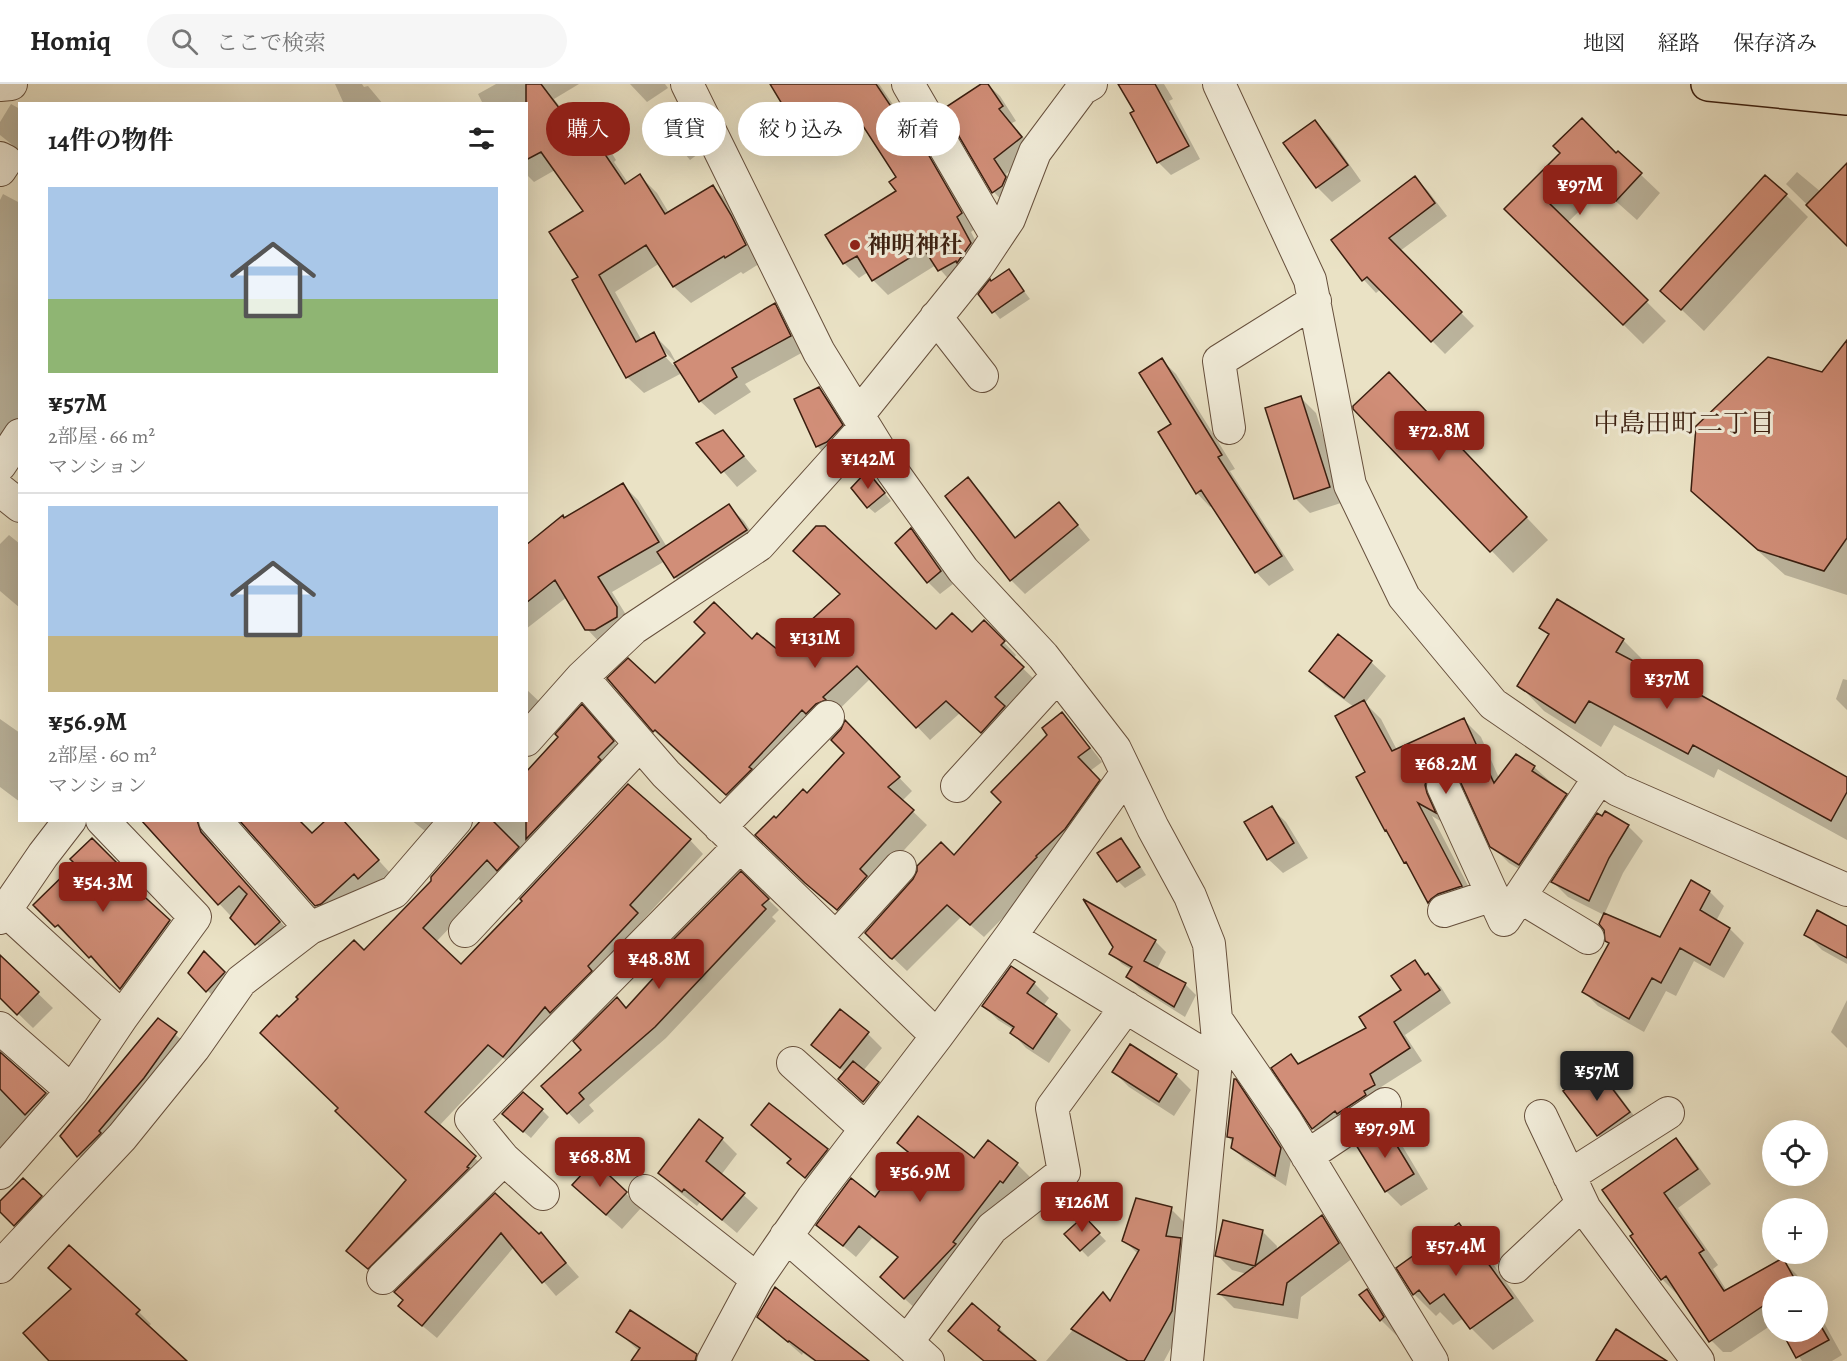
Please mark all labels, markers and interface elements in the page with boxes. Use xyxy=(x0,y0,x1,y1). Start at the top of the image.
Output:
search box xyxy=(147,14,567,68)
text: Homiq xyxy=(30,22,111,60)
icon: search xyxy=(168,25,201,58)
text: ここで検索 xyxy=(216,28,326,58)
text: 地図 xyxy=(1583,29,1625,57)
text: 経路 xyxy=(1658,29,1700,57)
text: 保存済み xyxy=(1733,29,1817,57)
chip: 購入 xyxy=(546,102,630,156)
chip: 賃貸 xyxy=(642,102,726,156)
chip: 絞り込み xyxy=(738,102,864,156)
chip: 新着 xyxy=(876,102,960,156)
icon: filters xyxy=(465,122,498,155)
text: 14件の物件 xyxy=(48,123,174,158)
pin: ¥97M xyxy=(1544,165,1616,216)
text: ¥97M xyxy=(1557,171,1603,198)
icon: home xyxy=(219,226,327,334)
place label: 神明神社 xyxy=(867,229,963,261)
marker: 神明神社 xyxy=(848,238,862,252)
text: ¥57M xyxy=(48,385,107,420)
district label: 中島田町二丁目 xyxy=(1593,406,1775,441)
pin: ¥72.8M xyxy=(1390,411,1488,462)
text: ¥72.8M xyxy=(1408,417,1470,444)
text: 2部屋 · 66 m² xyxy=(48,423,155,450)
pin: ¥142M xyxy=(826,439,910,490)
text: ¥142M xyxy=(841,445,895,472)
text: マンション xyxy=(48,453,147,480)
icon: home xyxy=(219,545,327,653)
pin: ¥131M xyxy=(773,618,857,669)
text: ¥131M xyxy=(789,624,841,651)
pin: ¥37M xyxy=(1631,659,1703,710)
text: ¥37M xyxy=(1644,665,1690,692)
text: ¥56.9M xyxy=(48,704,127,739)
text: 2部屋 · 60 m² xyxy=(48,742,156,769)
pin: ¥68.2M xyxy=(1397,744,1495,795)
text: ¥68.2M xyxy=(1415,750,1477,777)
text: マンション xyxy=(48,772,147,799)
pin: ¥54.3M xyxy=(54,862,152,913)
text: ¥54.3M xyxy=(73,868,133,895)
pin: ¥48.8M xyxy=(610,939,708,990)
text: ¥48.8M xyxy=(628,945,690,972)
pin: ¥57M xyxy=(1561,1051,1633,1102)
text: ¥57M xyxy=(1574,1057,1620,1084)
pin: ¥97.9M xyxy=(1336,1108,1434,1159)
text: ¥97.9M xyxy=(1355,1114,1415,1141)
map controls xyxy=(1762,1120,1828,1342)
button: locate xyxy=(1762,1120,1828,1186)
pin: ¥68.8M xyxy=(551,1137,649,1188)
text: ¥68.8M xyxy=(569,1143,631,1170)
pin: ¥56.9M xyxy=(871,1152,969,1203)
text: ¥56.9M xyxy=(890,1158,950,1185)
pin: ¥126M xyxy=(1040,1182,1124,1233)
text: ¥126M xyxy=(1055,1188,1109,1215)
button: + xyxy=(1762,1198,1828,1264)
pin: ¥57.4M xyxy=(1407,1226,1505,1277)
text: ¥57.4M xyxy=(1426,1232,1486,1259)
button: − xyxy=(1762,1276,1828,1342)

